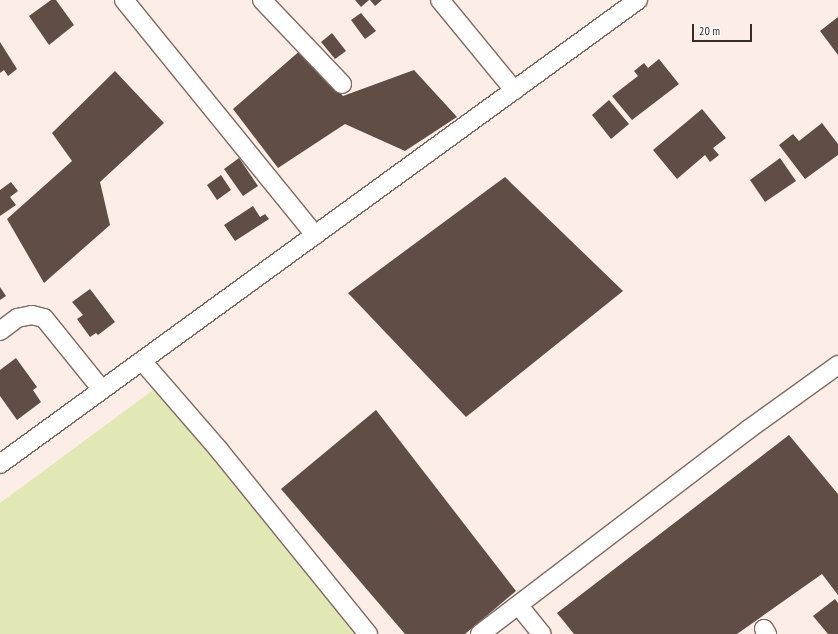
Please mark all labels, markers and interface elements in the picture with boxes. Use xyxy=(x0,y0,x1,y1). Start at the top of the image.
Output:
scale bar xyxy=(694,16,754,42)
text: 20 m xyxy=(699,23,720,38)

